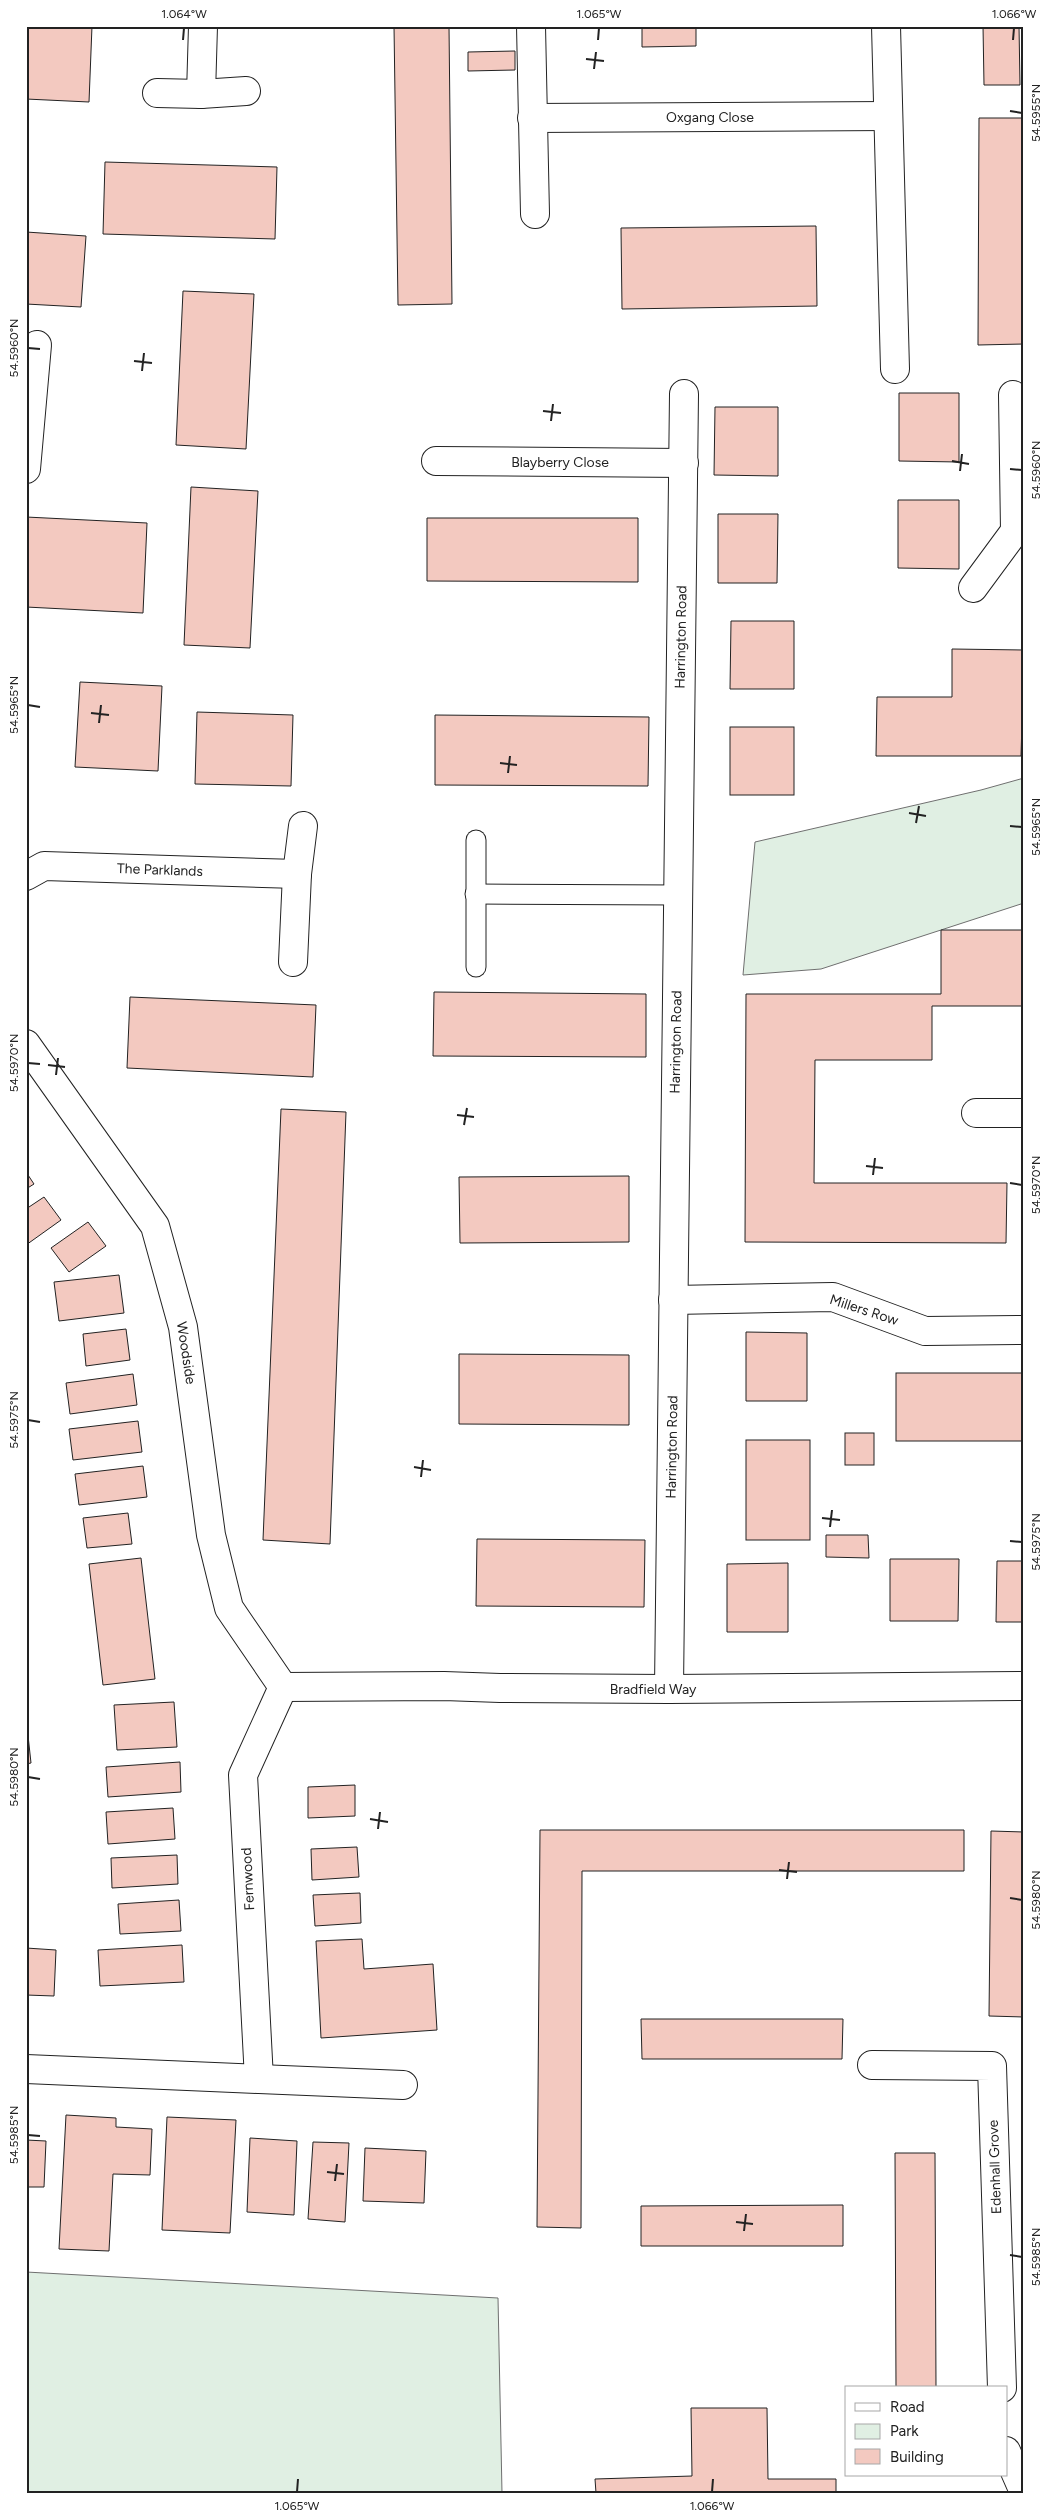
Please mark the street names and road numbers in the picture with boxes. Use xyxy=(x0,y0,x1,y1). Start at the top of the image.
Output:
street label: Oxgang Close xyxy=(666,109,754,126)
street label: Blayberry Close xyxy=(511,454,609,471)
street label: Harrington Road xyxy=(672,585,690,689)
street label: The Parklands xyxy=(117,860,203,880)
street label: Harrington Road xyxy=(667,990,685,1094)
street label: Millers Row xyxy=(827,1291,901,1329)
street label: Woodside xyxy=(173,1321,199,1386)
street label: Harrington Road xyxy=(663,1395,681,1499)
street label: Bradfield Way xyxy=(610,1681,697,1698)
street label: Fernwood xyxy=(238,1847,258,1911)
street label: Edenhall Grove xyxy=(985,2119,1005,2215)

